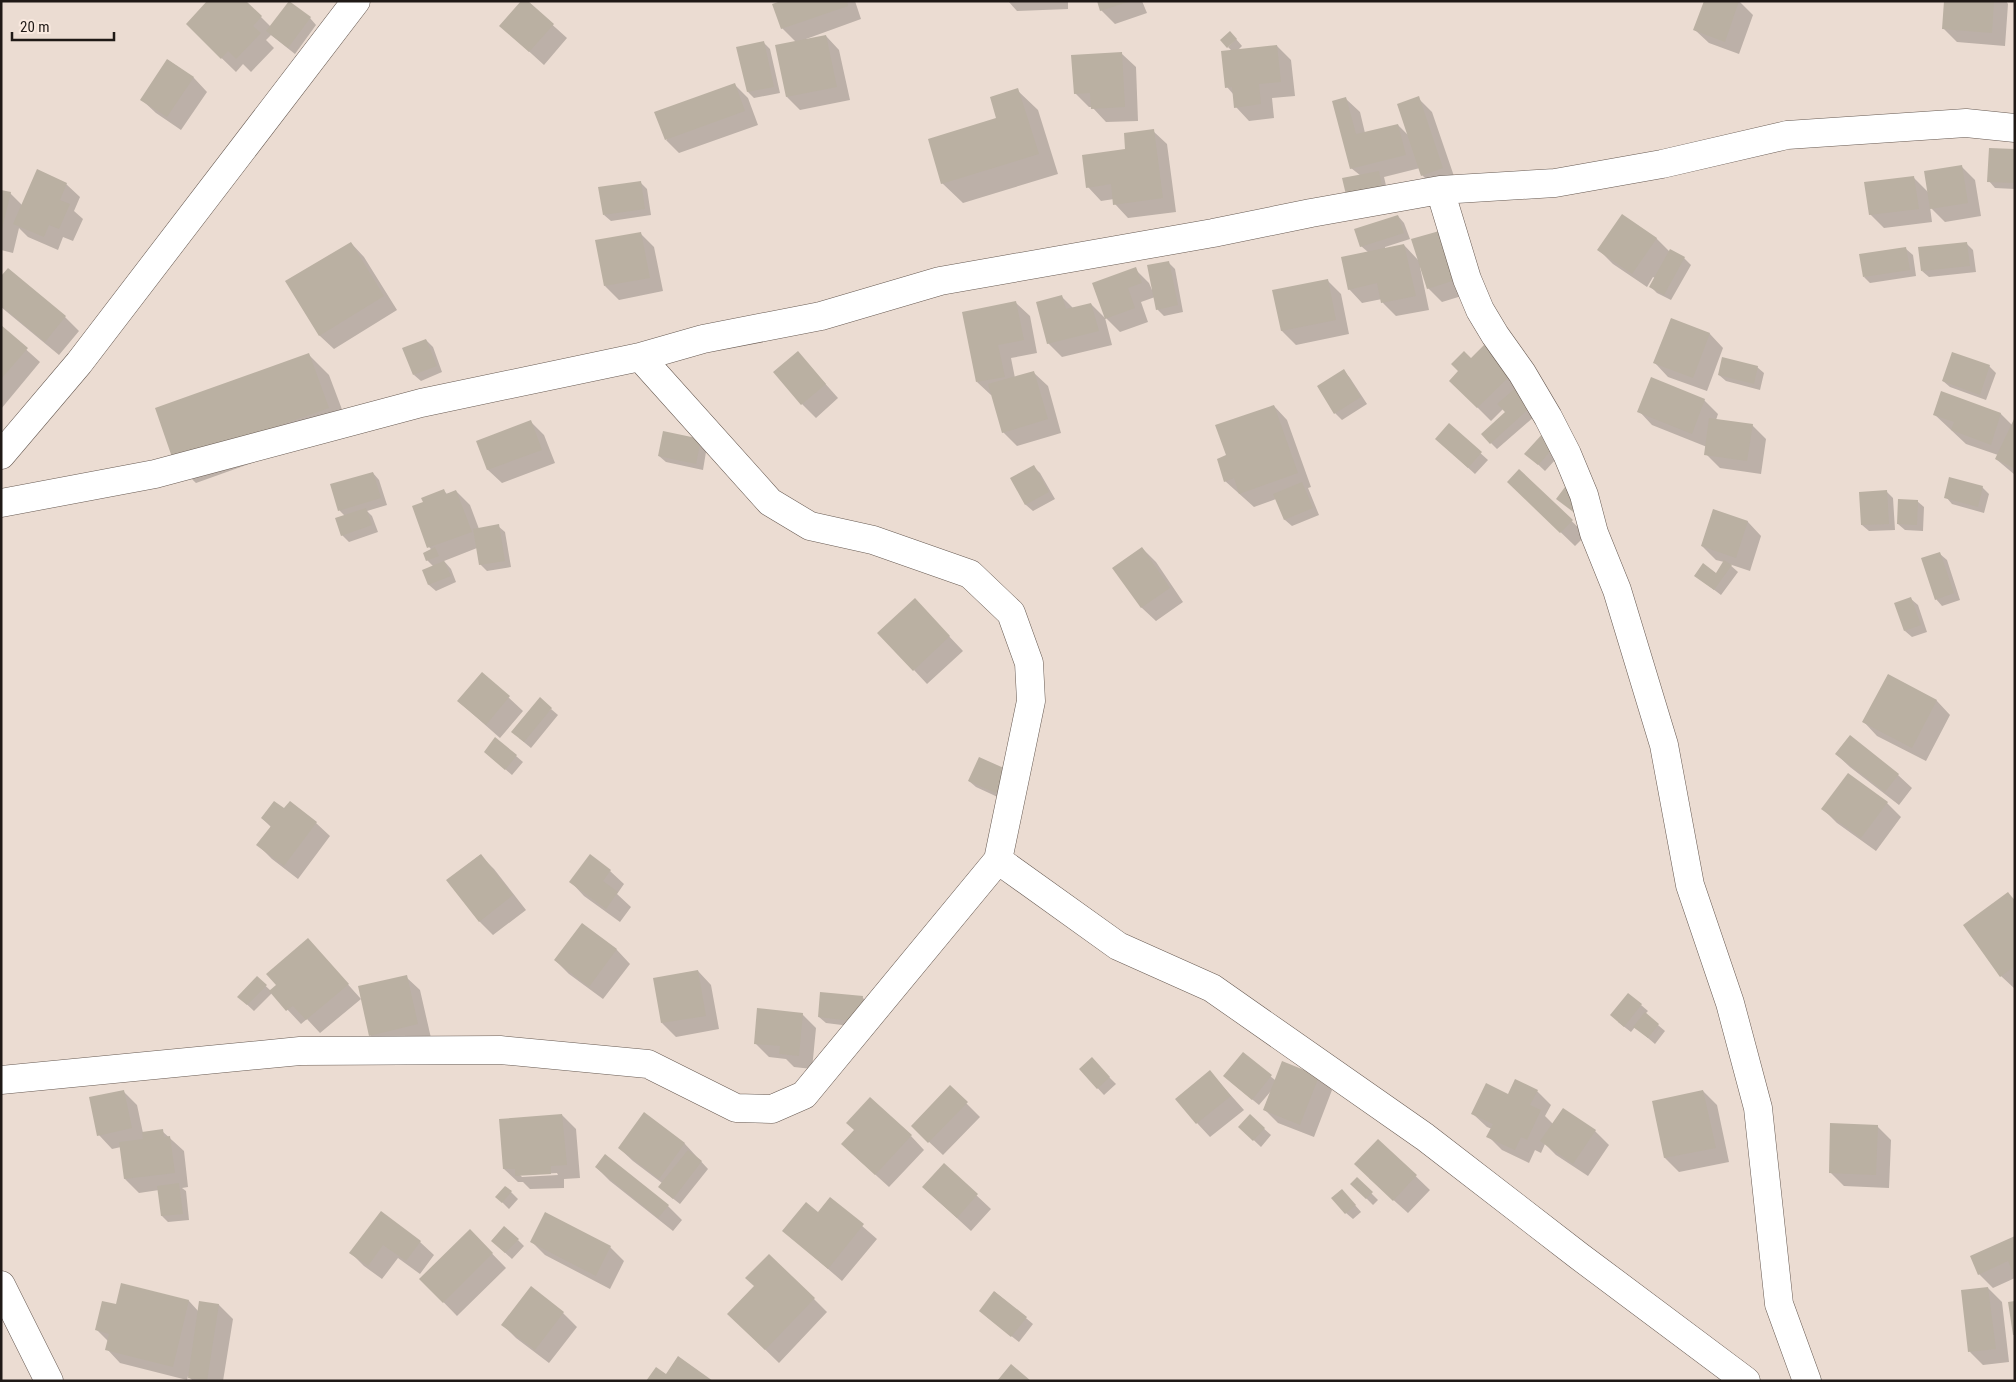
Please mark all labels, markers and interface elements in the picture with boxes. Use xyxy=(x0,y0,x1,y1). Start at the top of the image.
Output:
scale bar xyxy=(12,10,115,42)
text: 20 m xyxy=(20,18,50,36)

